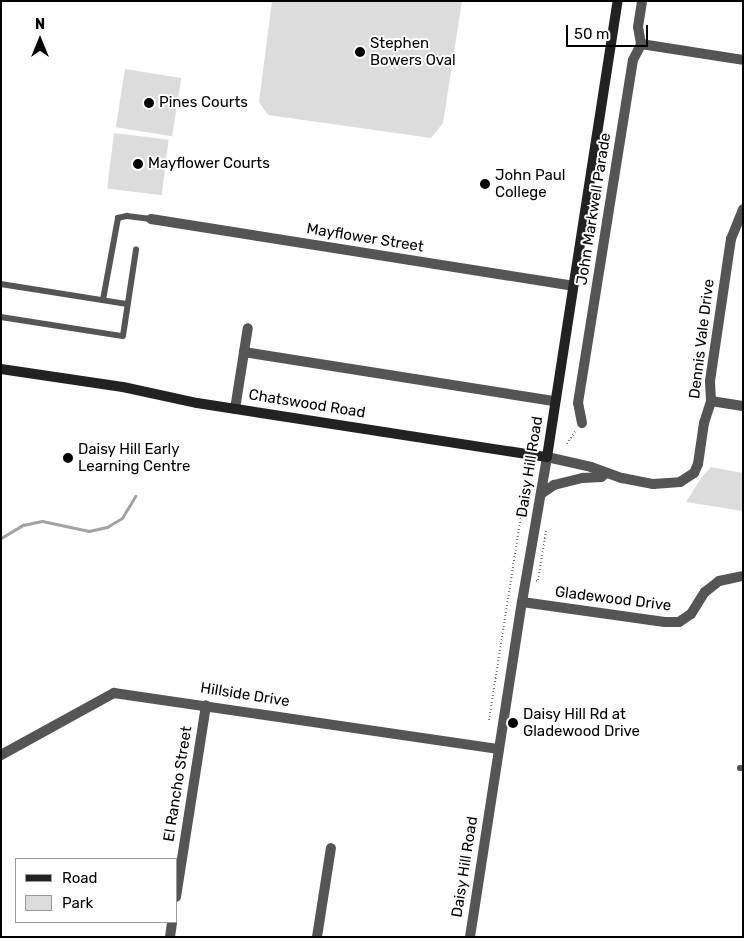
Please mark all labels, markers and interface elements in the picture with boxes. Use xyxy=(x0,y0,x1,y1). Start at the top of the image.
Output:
north arrow xyxy=(15,15,65,65)
scale bar xyxy=(569,15,652,47)
text: N xyxy=(35,16,45,33)
text: 50 m xyxy=(574,25,609,43)
place label: Stephen Bowers Oval xyxy=(370,34,456,69)
marker: Stephen Bowers Oval xyxy=(354,46,366,58)
place label: Pines Courts xyxy=(159,94,248,112)
marker: Pines Courts xyxy=(143,97,155,109)
street label: John Markwell Parade xyxy=(573,132,615,286)
place label: Mayflower Courts xyxy=(148,155,270,173)
marker: Mayflower Courts xyxy=(132,158,144,170)
place label: John Paul College xyxy=(495,166,565,201)
marker: John Paul College xyxy=(479,178,491,190)
street label: Mayflower Street xyxy=(305,220,425,256)
street label: Dennis Vale Drive xyxy=(686,278,718,400)
street label: Chatswood Road xyxy=(247,386,367,422)
street label: Daisy Hill Road xyxy=(513,415,547,519)
place label: Daisy Hill Early Learning Centre xyxy=(78,440,190,475)
marker: Daisy Hill Early Learning Centre xyxy=(62,452,74,464)
street label: Gladewood Drive xyxy=(554,583,672,615)
street label: Hillside Drive xyxy=(199,679,291,711)
place label: Daisy Hill Rd at Gladewood Drive xyxy=(523,705,640,740)
marker: Daisy Hill Rd at Gladewood Drive xyxy=(507,717,519,729)
street label: El Rancho Street xyxy=(160,725,196,843)
street label: Daisy Hill Road xyxy=(448,815,482,919)
legend xyxy=(15,858,178,923)
text: Road xyxy=(62,869,98,887)
text: Park xyxy=(62,894,93,912)

